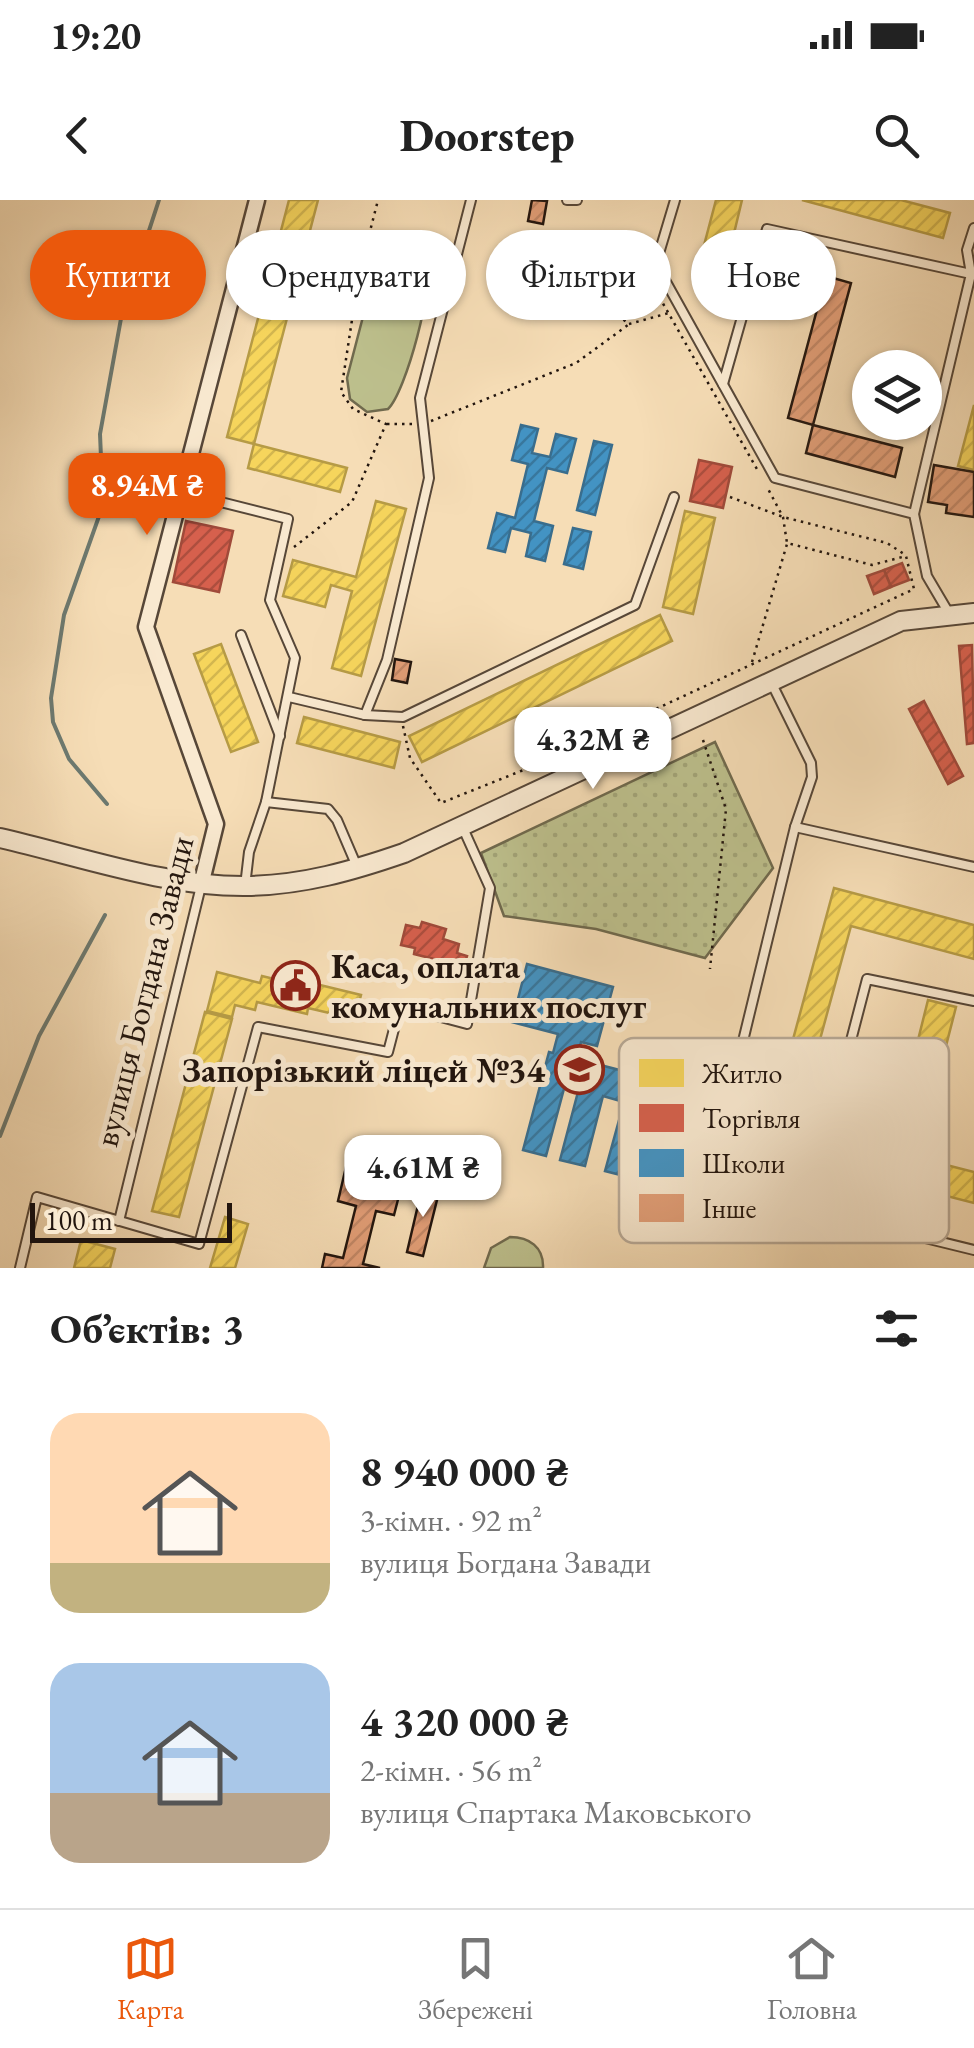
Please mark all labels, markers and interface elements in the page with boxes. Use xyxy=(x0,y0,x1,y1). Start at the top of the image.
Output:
text: 19:20 xyxy=(50,11,141,60)
text: Doorstep xyxy=(399,106,575,164)
icon: back xyxy=(50,108,105,163)
icon: search xyxy=(869,108,924,163)
chip: Купити xyxy=(30,230,206,320)
chip: Орендувати xyxy=(226,230,466,320)
chip: Фільтри xyxy=(486,230,671,320)
chip: Нове xyxy=(691,230,836,320)
map controls xyxy=(852,350,942,440)
button: layers xyxy=(852,350,942,440)
pin: 8.94M ₴ xyxy=(55,453,239,538)
text: 8.94M ₴ xyxy=(90,464,204,506)
pin: 4.32M ₴ xyxy=(501,707,685,792)
text: 4.32M ₴ xyxy=(536,718,650,760)
street label: вулиця Богдана Завади xyxy=(83,831,204,1151)
place label: Каса, оплата комунальних послуг xyxy=(331,943,646,1028)
public building icon: Каса, оплата комунальних послуг xyxy=(270,959,322,1011)
legend xyxy=(619,1038,949,1243)
school or university icon: Запорізький ліцей №34 xyxy=(554,1043,606,1095)
place label: Запорізький ліцей №34 xyxy=(182,1047,545,1092)
text: Житло xyxy=(701,1055,782,1091)
text: Торгівля xyxy=(702,1100,800,1136)
pin: 4.61M ₴ xyxy=(331,1135,515,1220)
text: Школи xyxy=(702,1145,785,1181)
text: 4.61M ₴ xyxy=(366,1146,480,1188)
text: Інше xyxy=(702,1190,756,1226)
scale bar xyxy=(30,1198,232,1242)
text: 100 m xyxy=(45,1202,113,1238)
text: Об’єктів: 3 xyxy=(50,1301,244,1356)
icon: filters xyxy=(869,1301,924,1356)
text: 8 940 000 ₴ xyxy=(360,1444,569,1499)
icon: home xyxy=(130,1453,250,1573)
text: 3-кімн. · 92 m² xyxy=(360,1499,542,1541)
text: вулиця Богдана Завади xyxy=(360,1541,651,1583)
text: 4 320 000 ₴ xyxy=(360,1694,569,1749)
icon: home xyxy=(130,1703,250,1823)
text: 2-кімн. · 56 m² xyxy=(360,1749,542,1791)
text: вулиця Спартака Маковського xyxy=(360,1791,752,1833)
tab: Карта xyxy=(117,1931,184,2027)
tab: Збережені xyxy=(418,1931,533,2027)
tab: Головна xyxy=(767,1931,857,2027)

